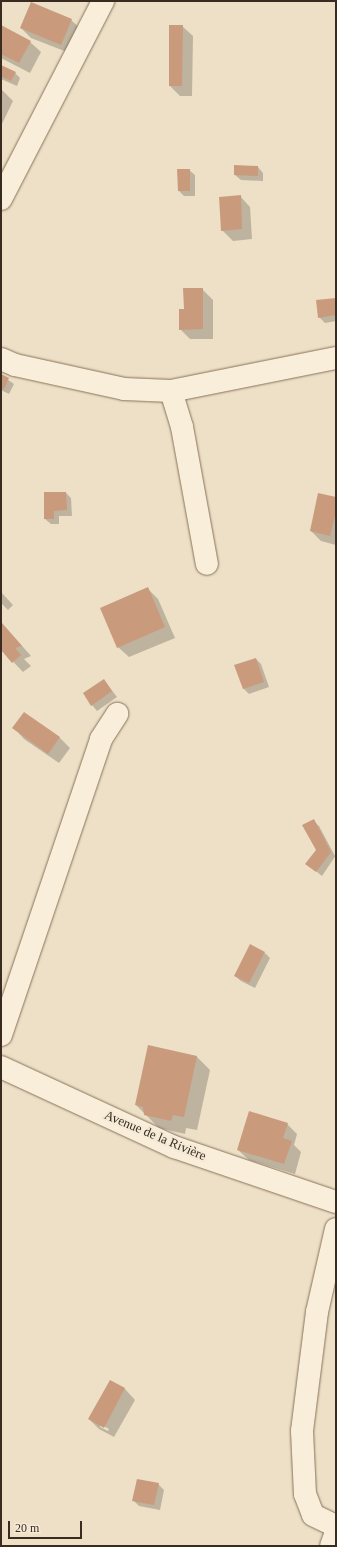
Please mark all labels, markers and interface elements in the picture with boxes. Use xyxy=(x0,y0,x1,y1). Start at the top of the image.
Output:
street label: Avenue de la Rivière xyxy=(102,1108,208,1164)
scale bar xyxy=(10,1513,84,1539)
text: 20 m xyxy=(15,1521,39,1535)

